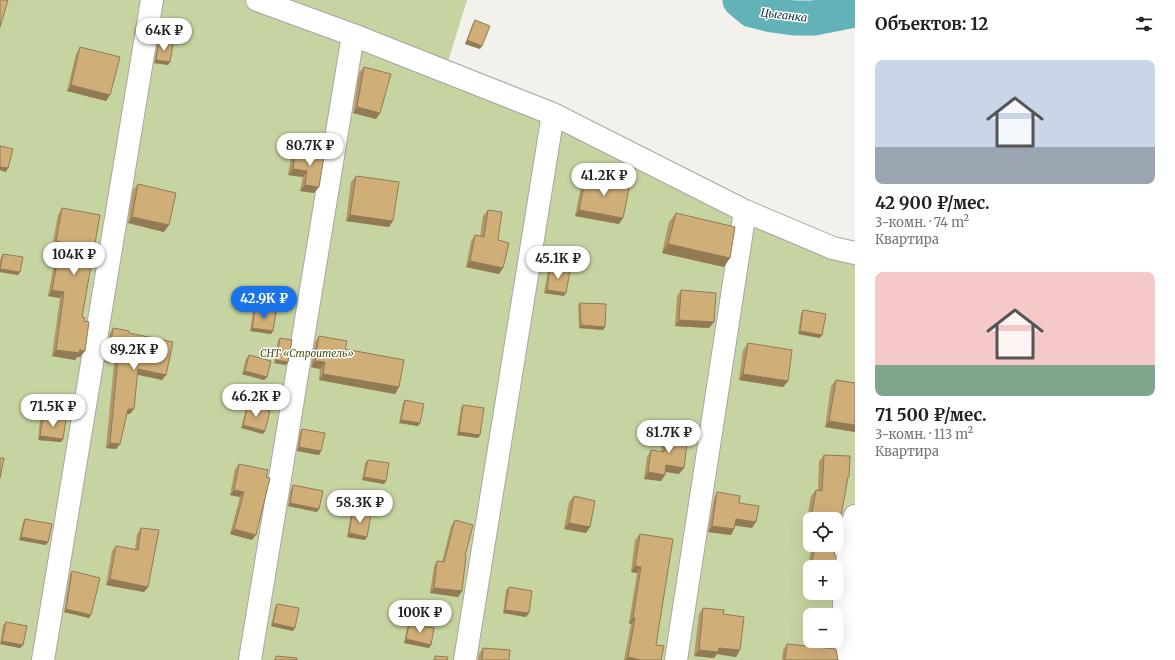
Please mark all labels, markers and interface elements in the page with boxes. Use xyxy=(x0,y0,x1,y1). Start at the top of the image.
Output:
water label: Цыганка xyxy=(760,5,808,25)
text: Объектов: 12 xyxy=(875,13,988,35)
icon: filters xyxy=(1133,13,1155,35)
pin: 64K ₽ xyxy=(136,18,192,52)
text: 64K ₽ xyxy=(145,22,183,39)
icon: home xyxy=(979,86,1051,158)
pin: 80.7K ₽ xyxy=(273,133,347,167)
text: 80.7K ₽ xyxy=(286,137,334,154)
pin: 41.2K ₽ xyxy=(567,163,641,197)
text: 41.2K ₽ xyxy=(580,167,628,184)
text: 42 900 ₽/мес. xyxy=(875,192,990,214)
text: 3-комн. · 74 m² xyxy=(875,214,969,231)
text: Квартира xyxy=(875,231,939,248)
pin: 104K ₽ xyxy=(41,242,107,276)
text: 104K ₽ xyxy=(52,246,96,263)
pin: 45.1K ₽ xyxy=(521,246,595,280)
text: 45.1K ₽ xyxy=(535,250,581,267)
pin: 42.9K ₽ xyxy=(227,286,301,320)
text: 42.9K ₽ xyxy=(240,290,288,307)
icon: home xyxy=(979,298,1051,370)
pin: 89.2K ₽ xyxy=(97,337,171,371)
text: 89.2K ₽ xyxy=(110,341,158,358)
park label: СНТ «Строитель» xyxy=(260,347,354,360)
pin: 46.2K ₽ xyxy=(219,384,293,418)
text: 46.2K ₽ xyxy=(231,388,281,405)
pin: 71.5K ₽ xyxy=(16,394,90,428)
text: 71.5K ₽ xyxy=(30,398,76,415)
text: 71 500 ₽/мес. xyxy=(875,404,987,426)
pin: 81.7K ₽ xyxy=(632,420,706,454)
text: 81.7K ₽ xyxy=(646,424,692,441)
text: 3-комн. · 113 m² xyxy=(875,426,973,443)
text: Квартира xyxy=(875,443,939,460)
pin: 58.3K ₽ xyxy=(323,490,397,524)
text: 58.3K ₽ xyxy=(336,494,384,511)
map controls xyxy=(803,512,843,648)
button: locate xyxy=(803,512,843,552)
button: + xyxy=(803,560,843,600)
pin: 100K ₽ xyxy=(387,600,453,634)
text: 100K ₽ xyxy=(398,604,442,621)
button: − xyxy=(803,608,843,648)

